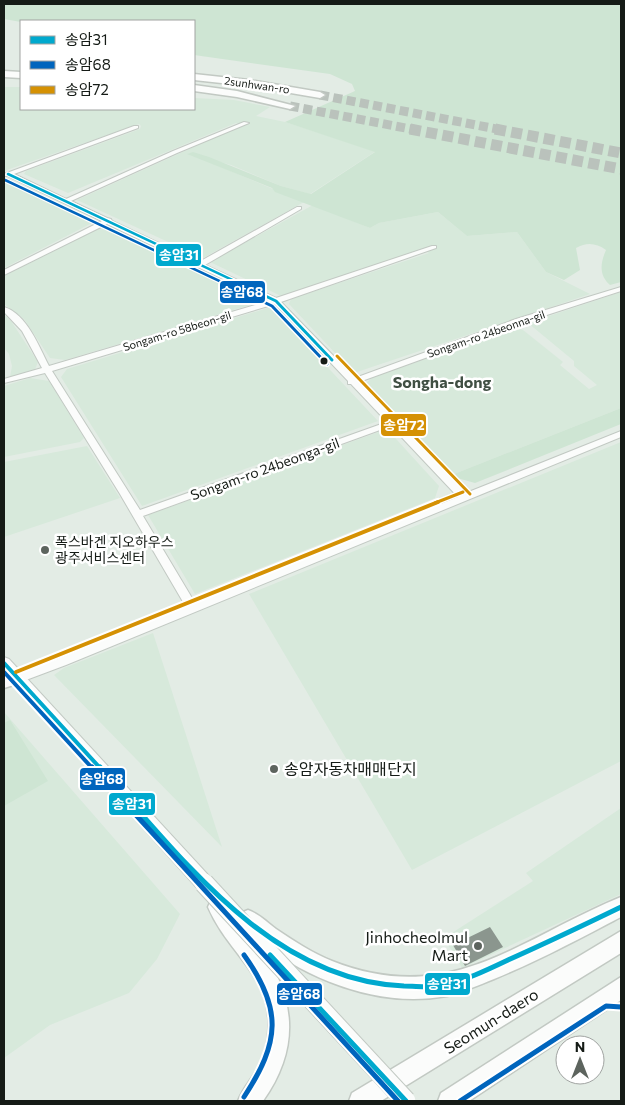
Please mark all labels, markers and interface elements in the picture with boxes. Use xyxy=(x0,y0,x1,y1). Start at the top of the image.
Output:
legend xyxy=(20,20,195,110)
text: 송암31 xyxy=(65,30,108,48)
text: 송암68 xyxy=(65,55,111,73)
street label: 2sunhwan-ro xyxy=(224,73,291,96)
text: 송암72 xyxy=(65,80,109,98)
line badge: 송암31 xyxy=(155,243,202,267)
text: 송암31 xyxy=(159,246,199,263)
line badge: 송암68 xyxy=(219,280,266,304)
text: 송암68 xyxy=(220,283,264,300)
street label: Songam-ro 24beonna-gil xyxy=(425,307,547,360)
street label: Songam-ro 58beon-gil xyxy=(121,308,233,353)
unlabelled marker xyxy=(319,356,329,366)
district label: Songha-dong xyxy=(393,372,492,391)
line badge: 송암72 xyxy=(380,413,427,437)
text: 송암72 xyxy=(383,416,425,433)
street label: Songam-ro 24beonga-gil xyxy=(188,434,342,503)
place label: 폭스바겐 지오하우스 광주서비스센터 xyxy=(55,533,174,566)
marker: 폭스바겐 지오하우스 광주서비스센터 xyxy=(39,544,51,556)
place label: 송암자동차매매단지 xyxy=(284,759,416,778)
marker: 송암자동차매매단지 xyxy=(268,763,280,775)
line badge: 송암68 xyxy=(79,767,126,791)
text: 송암68 xyxy=(80,770,124,787)
line badge: 송암31 xyxy=(108,792,156,816)
text: 송암31 xyxy=(112,795,152,812)
place label: Jinhocheolmul Mart xyxy=(365,927,468,964)
marker: Jinhocheolmul Mart xyxy=(472,940,484,952)
line badge: 송암31 xyxy=(424,972,471,996)
text: 송암31 xyxy=(427,975,467,992)
line badge: 송암68 xyxy=(276,982,323,1006)
street label: Seomun-daero xyxy=(440,984,542,1057)
text: 송암68 xyxy=(277,985,321,1002)
north arrow xyxy=(555,1035,605,1085)
text: N xyxy=(575,1038,585,1055)

